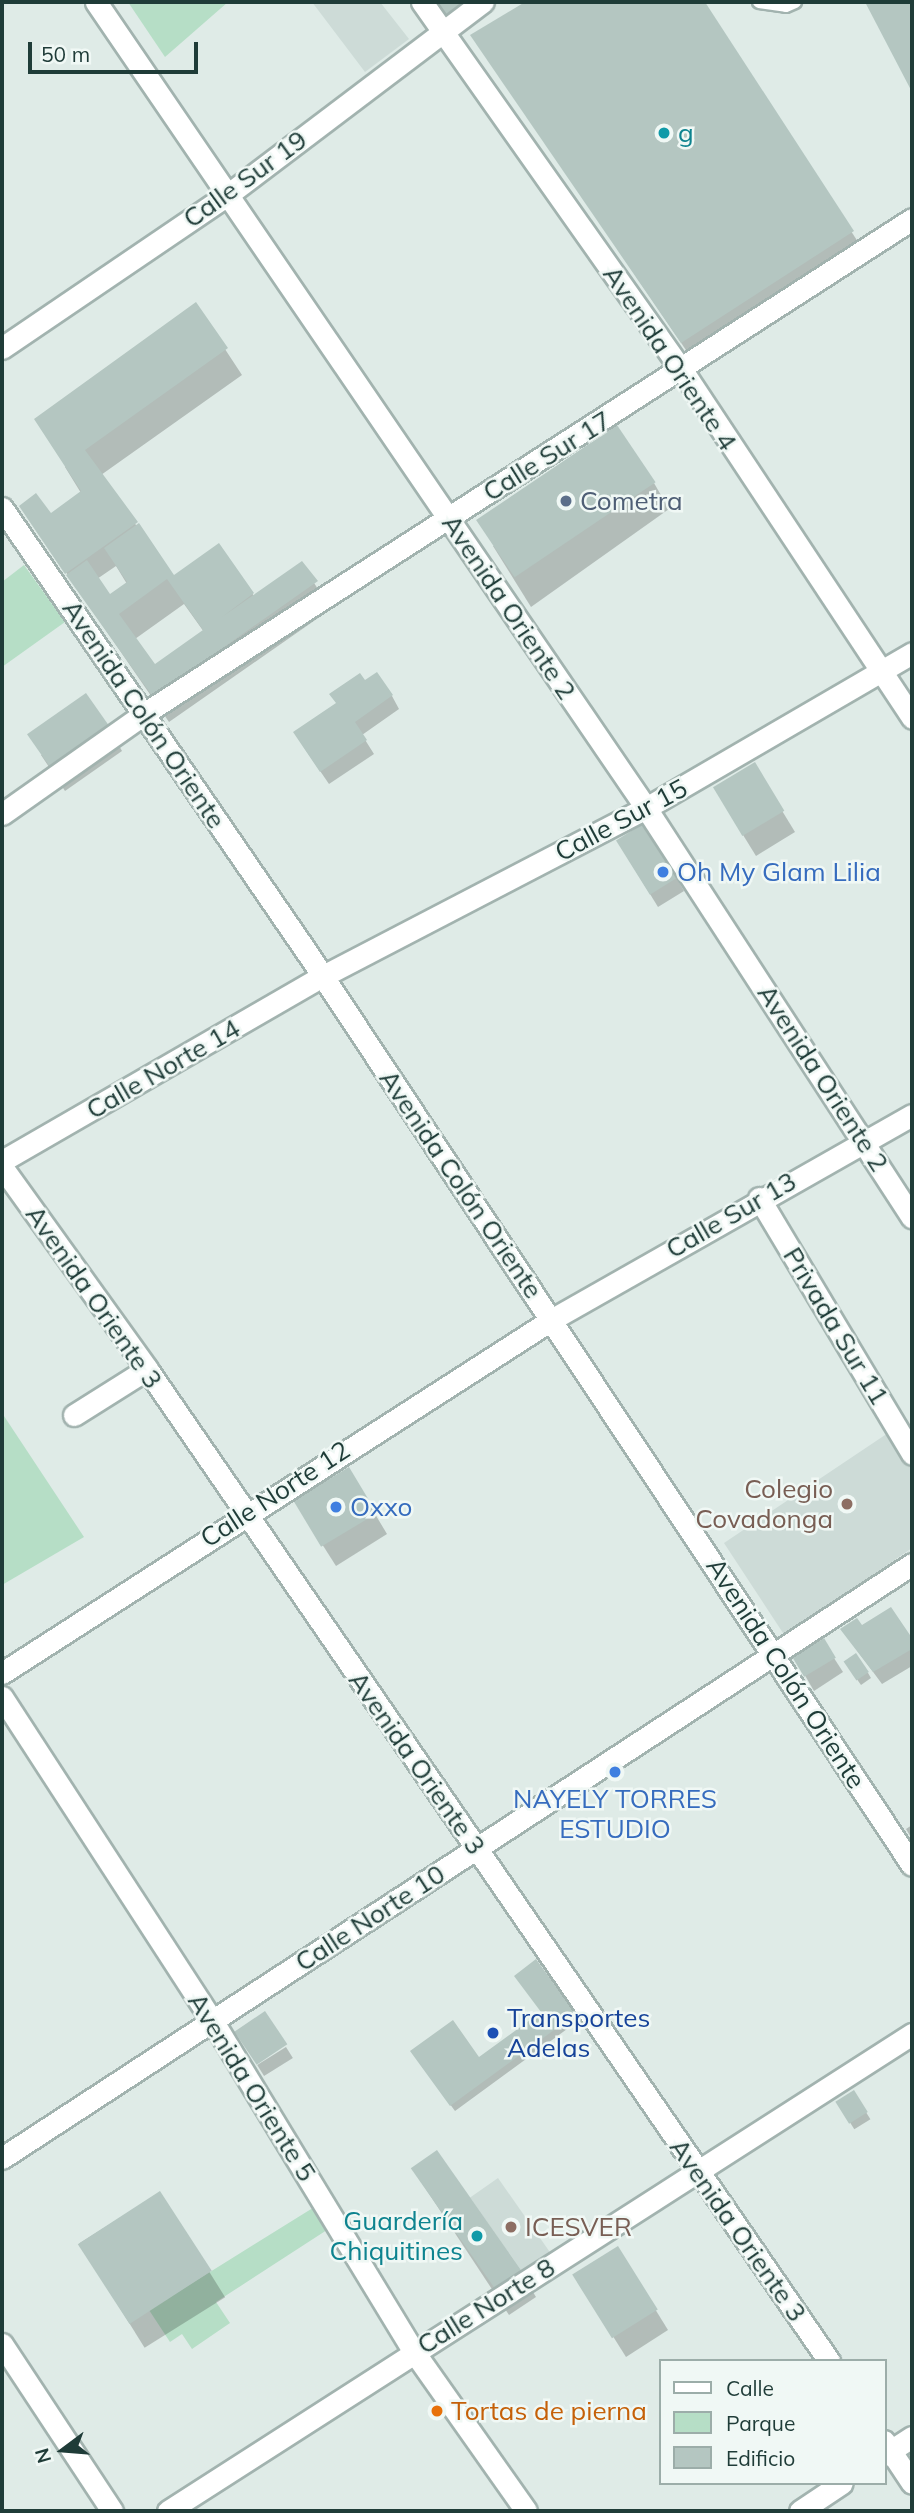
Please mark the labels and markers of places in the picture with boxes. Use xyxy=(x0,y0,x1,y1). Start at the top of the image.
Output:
place label: g xyxy=(678,117,694,149)
marker: g xyxy=(656,125,672,141)
place label: Cometra xyxy=(580,485,683,517)
marker: Cometra xyxy=(558,493,574,509)
place label: Oh My Glam Lilia xyxy=(677,856,881,888)
marker: Oh My Glam Lilia xyxy=(655,864,671,880)
place label: Colegio Covadonga xyxy=(695,1473,833,1534)
place label: Oxxo xyxy=(350,1491,412,1523)
marker: Colegio Covadonga xyxy=(839,1496,855,1512)
marker: Oxxo xyxy=(328,1499,344,1515)
marker: NAYELY TORRES ESTUDIO xyxy=(607,1764,623,1780)
place label: NAYELY TORRES ESTUDIO xyxy=(513,1783,717,1844)
place label: Transportes Adelas xyxy=(507,2002,650,2064)
marker: Transportes Adelas xyxy=(485,2025,501,2041)
place label: Guardería Chiquitines xyxy=(329,2205,463,2266)
place label: ICESVER xyxy=(525,2211,632,2243)
marker: ICESVER xyxy=(503,2219,519,2235)
marker: Guardería Chiquitines xyxy=(469,2228,485,2244)
place label: Tortas de pierna xyxy=(451,2395,647,2427)
marker: Tortas de pierna xyxy=(429,2403,445,2419)

